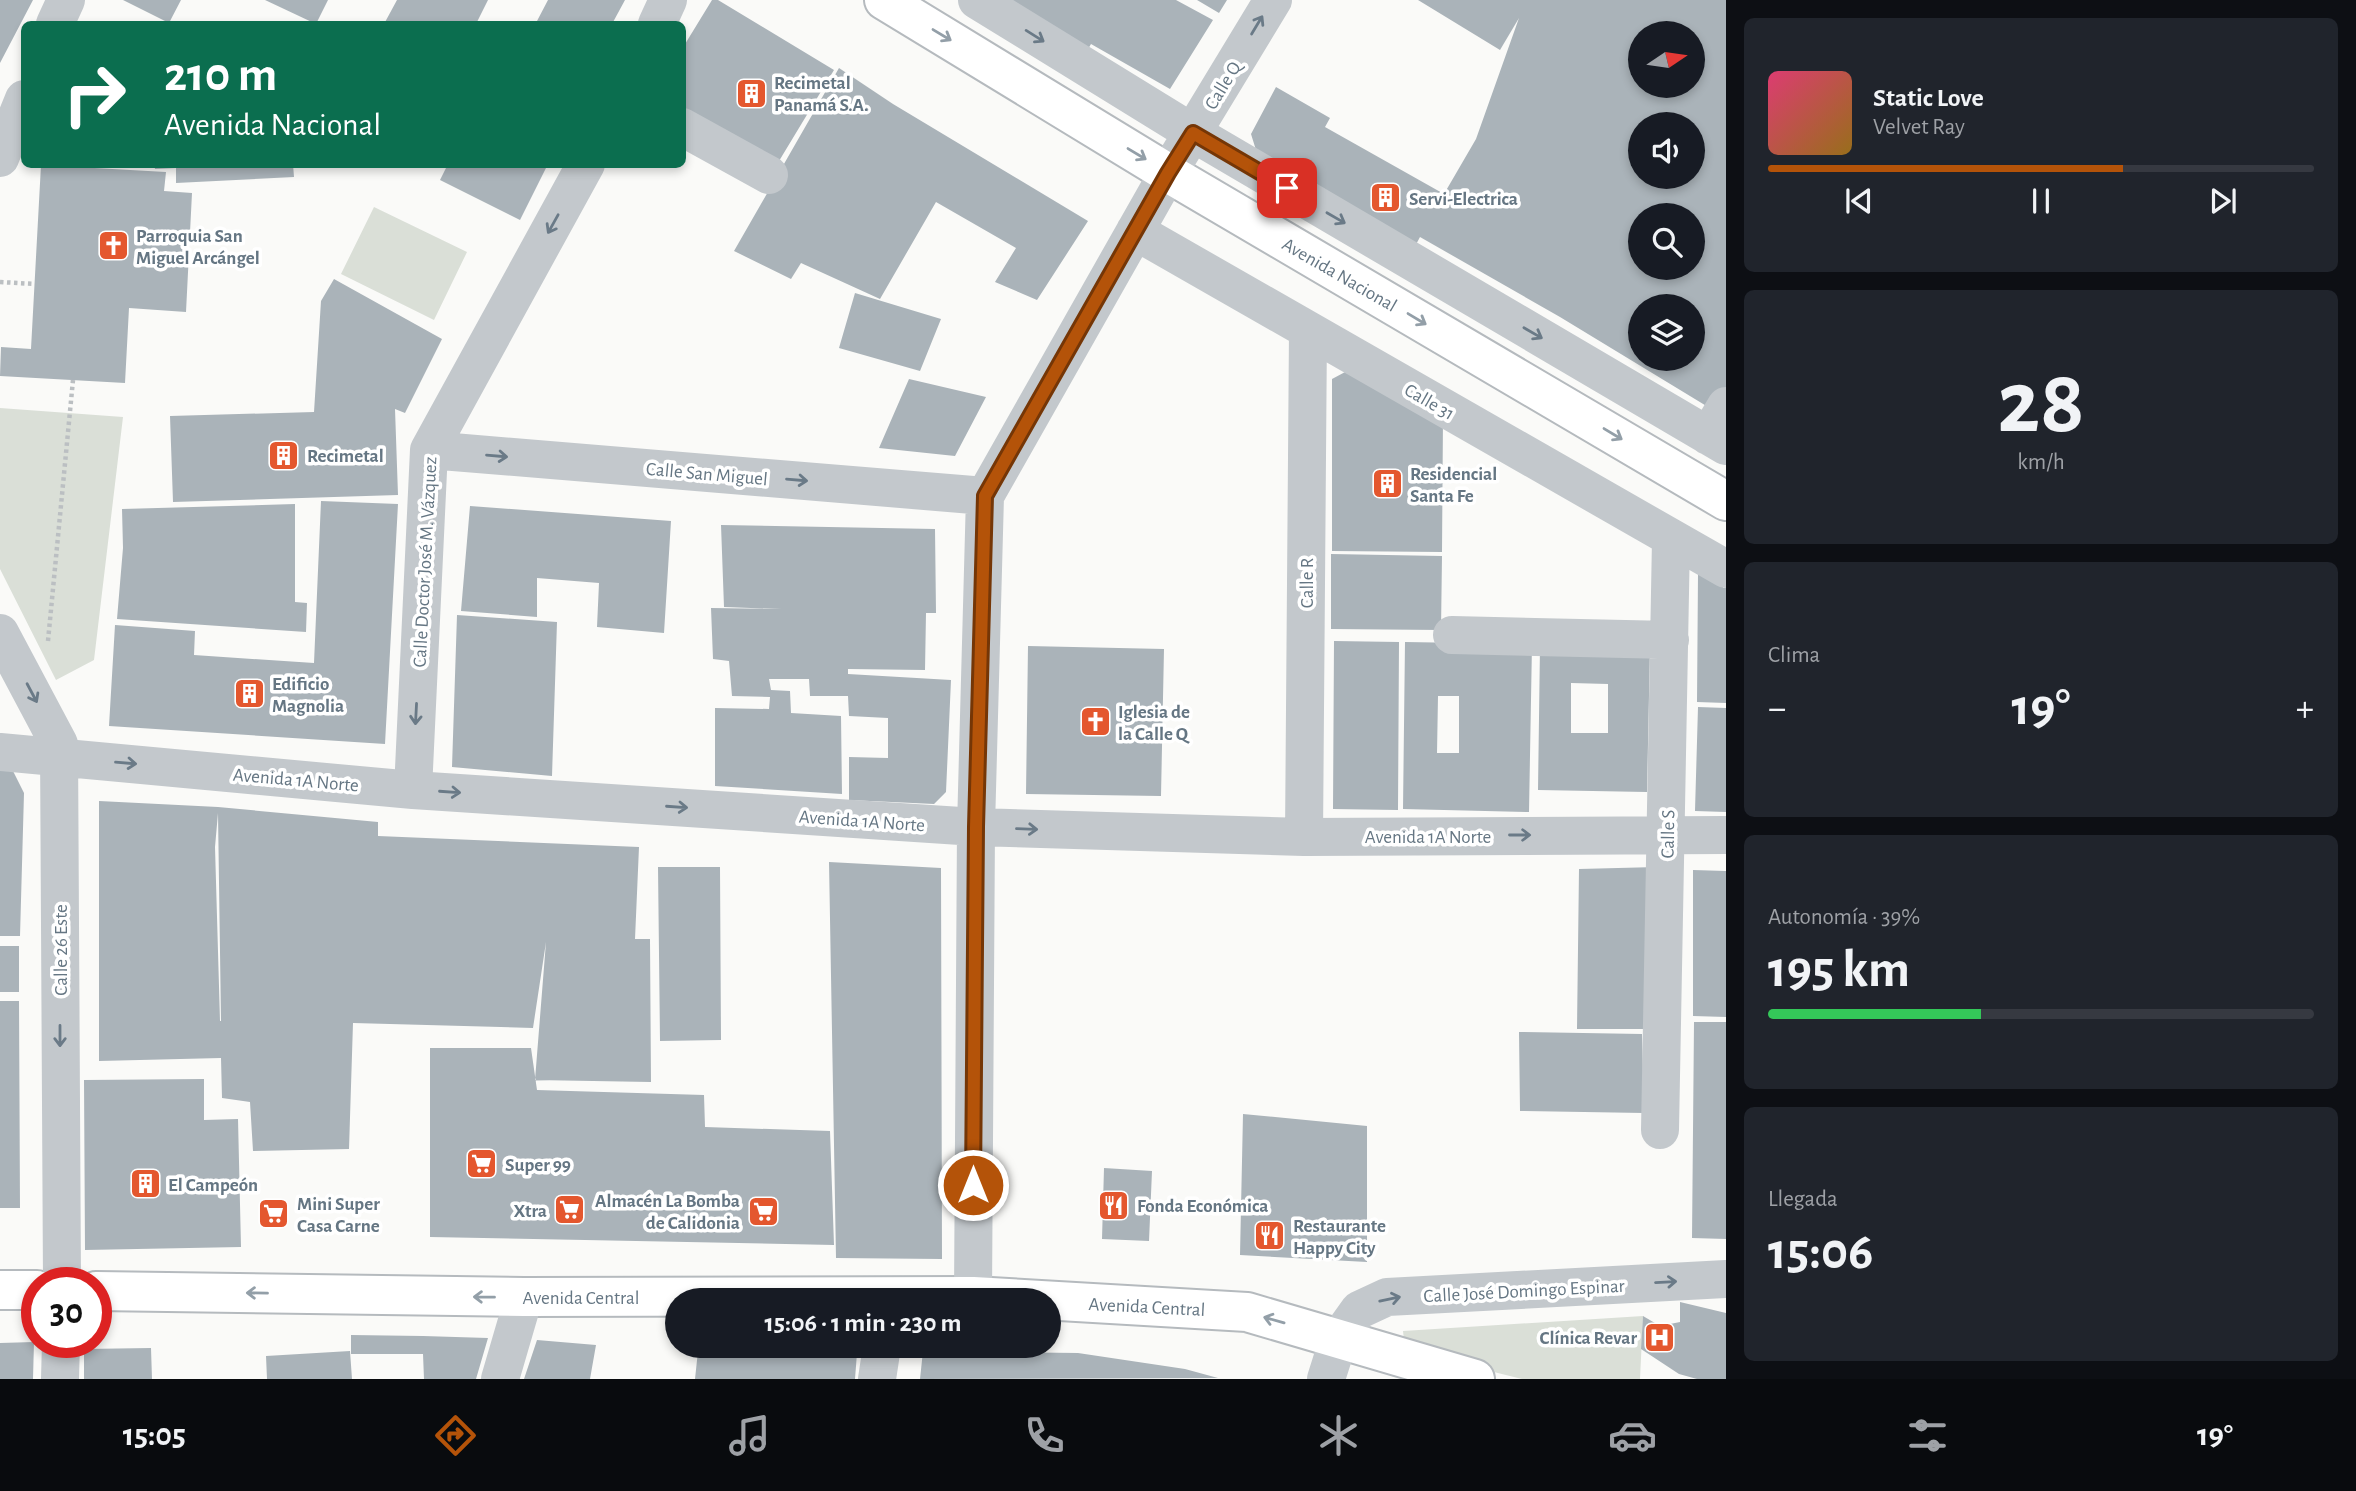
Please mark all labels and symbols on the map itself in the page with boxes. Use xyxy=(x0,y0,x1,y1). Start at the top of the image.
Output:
one-way arrow xyxy=(1251,16,1265,36)
north arrow xyxy=(1628,21,1704,98)
one-way arrow xyxy=(932,29,952,43)
one-way arrow xyxy=(1024,29,1044,43)
street label: Calle Q xyxy=(1202,57,1246,113)
place label: Recimetal Panamá S.A. xyxy=(774,74,868,115)
building icon: Recimetal Panamá S.A. xyxy=(734,76,768,110)
one-way arrow xyxy=(1126,147,1146,161)
pin xyxy=(1257,158,1317,218)
building icon: Servi-Electrica xyxy=(1369,181,1403,215)
place label: Servi-Electrica xyxy=(1409,190,1518,209)
one-way arrow xyxy=(1326,211,1346,225)
one-way arrow xyxy=(546,214,560,234)
place label: Parroquia San Miguel Arcángel xyxy=(136,227,260,268)
church icon: Parroquia San Miguel Arcángel xyxy=(96,229,130,263)
street label: Avenida Nacional xyxy=(1279,235,1400,316)
one-way arrow xyxy=(1407,312,1427,326)
one-way arrow xyxy=(1522,326,1542,340)
street label: Calle 31 xyxy=(1401,380,1458,424)
one-way arrow xyxy=(1603,428,1623,442)
building icon: Recimetal xyxy=(267,438,301,472)
place label: Recimetal xyxy=(307,447,384,466)
one-way arrow xyxy=(485,450,508,463)
street label: Calle Doctor José M. Vázquez xyxy=(410,456,441,668)
street label: Calle San Miguel xyxy=(645,460,768,489)
place label: Residencial Santa Fe xyxy=(1410,465,1497,506)
building icon: Residencial Santa Fe xyxy=(1370,467,1404,501)
one-way arrow xyxy=(785,474,808,487)
street label: Calle R xyxy=(1298,558,1317,608)
place label: Edificio Magnolia xyxy=(272,675,344,716)
building icon: Edificio Magnolia xyxy=(232,677,266,711)
one-way arrow xyxy=(26,682,39,703)
one-way arrow xyxy=(409,702,422,725)
place label: Iglesia de la Calle Q xyxy=(1118,703,1190,744)
church icon: Iglesia de la Calle Q xyxy=(1078,705,1112,739)
one-way arrow xyxy=(114,757,137,770)
street label: Avenida 1A Norte xyxy=(232,766,360,795)
one-way arrow xyxy=(439,786,461,799)
one-way arrow xyxy=(666,801,689,814)
street label: Avenida 1A Norte xyxy=(798,808,926,835)
street label: Calle S xyxy=(1659,809,1678,859)
one-way arrow xyxy=(1015,822,1038,836)
street label: Avenida 1A Norte xyxy=(1365,828,1491,847)
one-way arrow xyxy=(1508,828,1531,842)
street label: Calle 26 Este xyxy=(52,904,71,996)
one-way arrow xyxy=(53,1025,67,1048)
supermarket icon: Super 99 xyxy=(465,1147,499,1181)
position arrow xyxy=(936,1148,1010,1222)
place label: Super 99 xyxy=(505,1156,571,1175)
building icon: El Campeón xyxy=(128,1167,162,1201)
place label: El Campeón xyxy=(168,1176,258,1195)
restaurant icon: Fonda Económica xyxy=(1097,1188,1131,1222)
place label: Almacén La Bomba de Calidonia xyxy=(595,1192,740,1233)
supermarket icon: Xtra xyxy=(553,1193,587,1227)
supermarket icon: Almacén La Bomba de Calidonia xyxy=(746,1194,780,1228)
place label: Mini Super Casa Carne xyxy=(297,1195,380,1236)
supermarket icon: Mini Super Casa Carne xyxy=(257,1197,291,1231)
place label: Fonda Económica xyxy=(1137,1197,1268,1216)
place label: Xtra xyxy=(513,1202,547,1221)
place label: Restaurante Happy City xyxy=(1293,1217,1386,1258)
restaurant icon: Restaurante Happy City xyxy=(1253,1219,1287,1253)
speed limit sign: 30 xyxy=(21,1267,112,1358)
one-way arrow xyxy=(1654,1276,1677,1289)
street label: Calle José Domingo Espinar xyxy=(1423,1277,1625,1306)
one-way arrow xyxy=(246,1286,269,1300)
street label: Avenida Central xyxy=(523,1289,639,1308)
one-way arrow xyxy=(473,1290,496,1303)
one-way arrow xyxy=(1378,1291,1401,1305)
street label: Avenida Central xyxy=(1088,1295,1206,1320)
one-way arrow xyxy=(1263,1312,1285,1325)
hospital icon: Clínica Revar xyxy=(1643,1320,1677,1354)
place label: Clínica Revar xyxy=(1540,1329,1637,1348)

